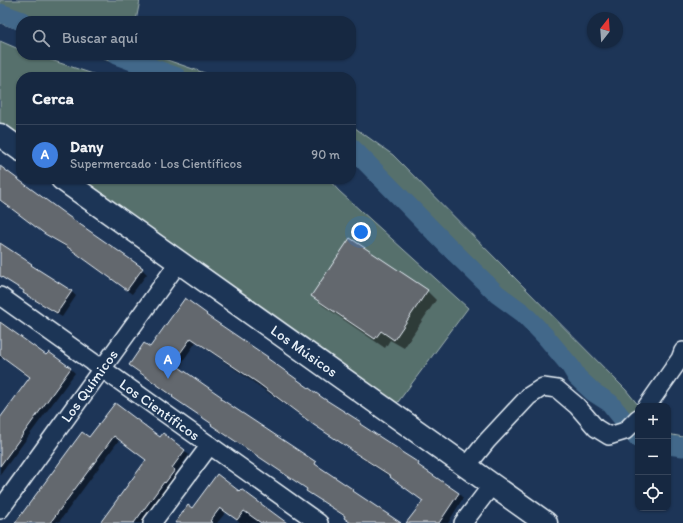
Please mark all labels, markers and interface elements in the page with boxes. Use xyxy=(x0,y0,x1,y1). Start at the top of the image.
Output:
north arrow xyxy=(587,12,623,48)
search box xyxy=(16,16,356,60)
icon: search xyxy=(30,27,52,49)
text: Buscar aquí xyxy=(62,29,138,47)
text: Cerca xyxy=(32,88,74,108)
text: Dany xyxy=(70,138,103,156)
text: A xyxy=(41,147,49,162)
text: 90 m xyxy=(311,147,340,162)
text: Supermercado · Los Científicos xyxy=(70,156,242,171)
your location xyxy=(351,222,371,242)
street label: Los Músicos xyxy=(267,321,341,381)
street label: Los Químicos xyxy=(57,346,122,426)
pin: A xyxy=(155,346,181,379)
street label: Los Científicos xyxy=(116,375,204,445)
map controls xyxy=(635,403,671,511)
button: + xyxy=(635,403,671,439)
button: − xyxy=(635,439,671,475)
button: locate xyxy=(635,475,671,511)

